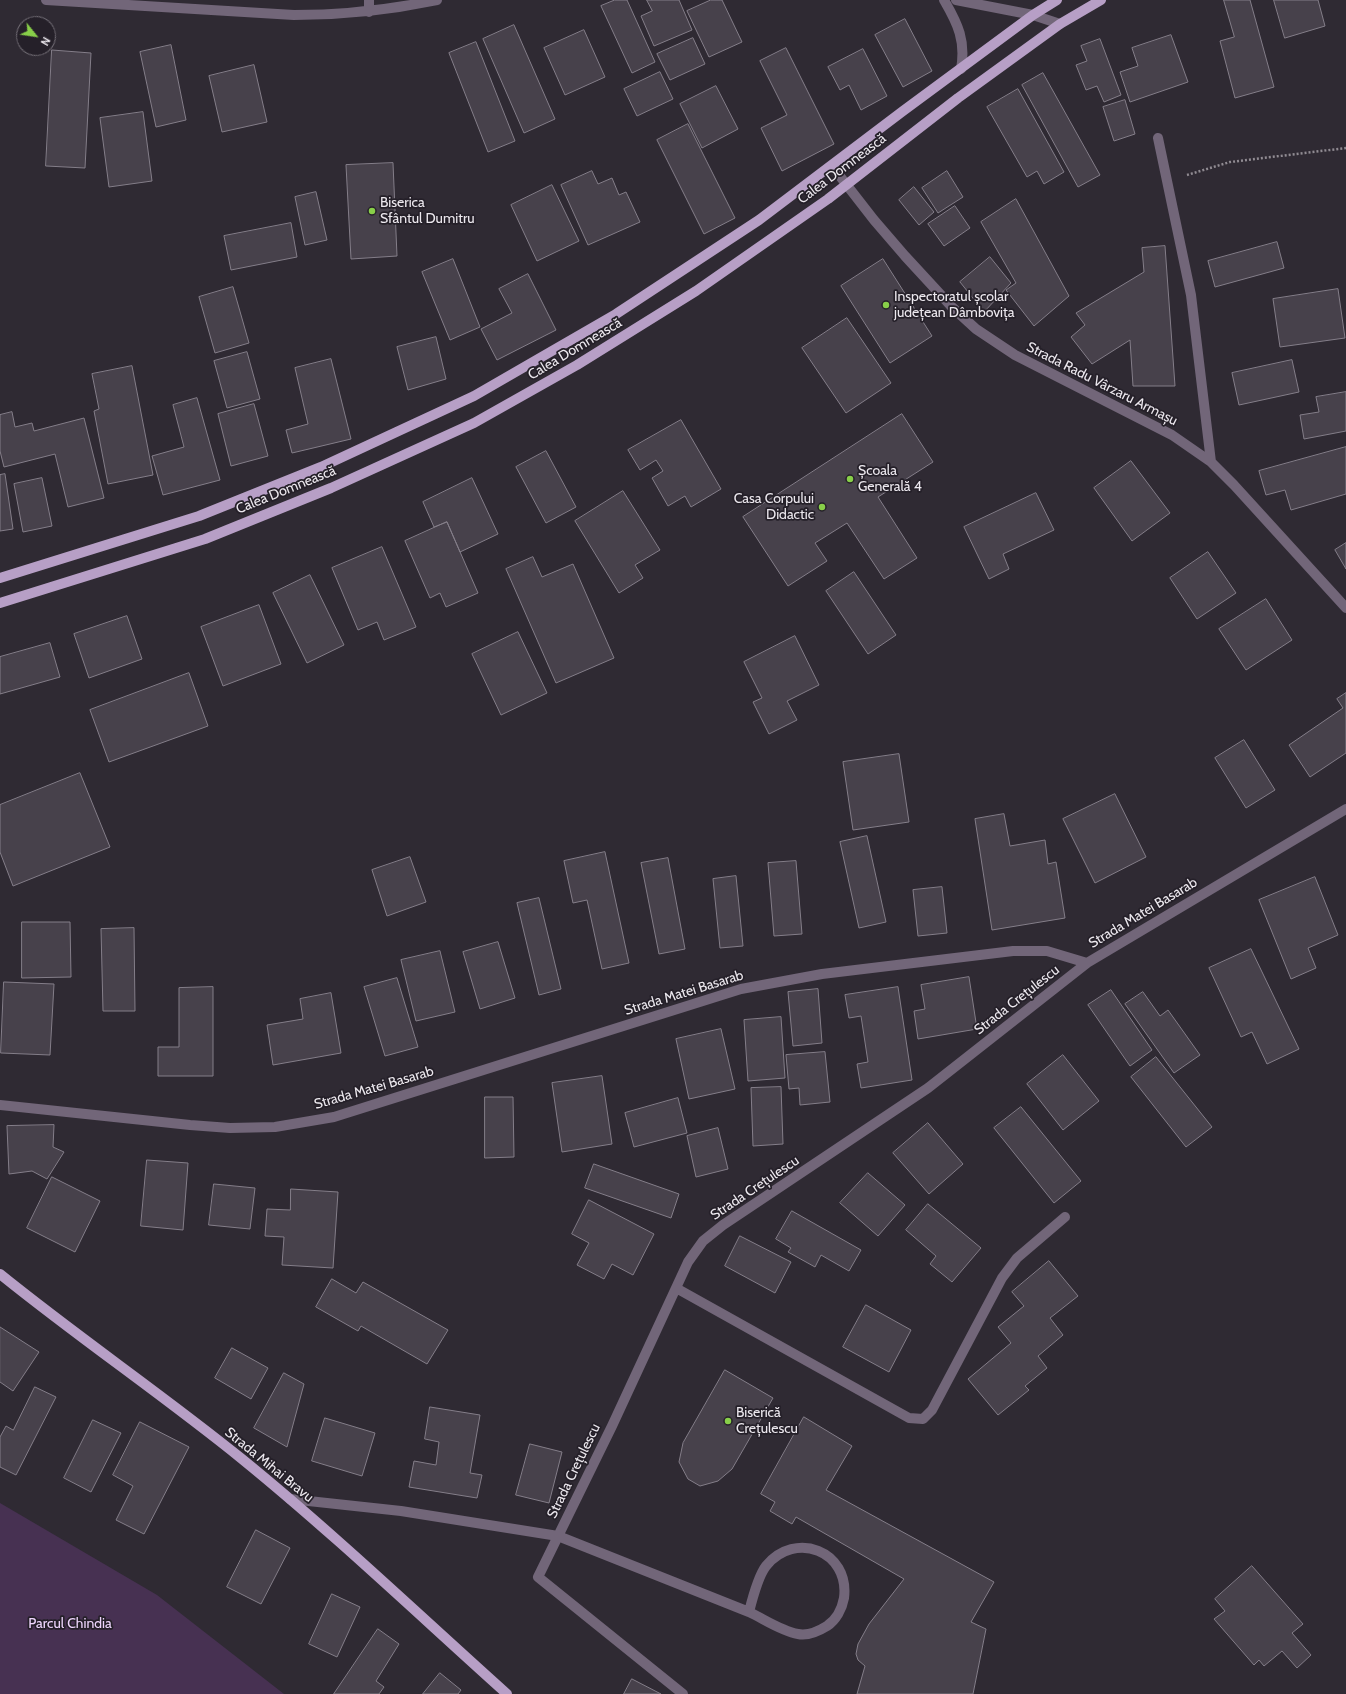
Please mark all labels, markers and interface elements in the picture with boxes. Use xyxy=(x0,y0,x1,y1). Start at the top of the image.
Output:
north arrow xyxy=(16,16,56,56)
text: N xyxy=(38,35,54,48)
street label: Calea Domnească xyxy=(795,130,889,208)
place label: Biserica Sfântul Dumitru xyxy=(380,195,475,228)
marker: Biserica Sfântul Dumitru xyxy=(367,206,377,216)
place label: Inspectoratul școlar județean Dâmbovița xyxy=(894,289,1015,322)
marker: Inspectoratul școlar județean Dâmbovița xyxy=(881,300,891,310)
street label: Calea Domnească xyxy=(525,314,625,384)
street label: Strada Radu Vârzaru Armașu xyxy=(1024,339,1180,429)
street label: Calea Domnească xyxy=(234,462,338,518)
place label: Școala Generală 4 xyxy=(858,463,922,496)
marker: Școala Generală 4 xyxy=(845,474,855,484)
place label: Casa Corpului Didactic xyxy=(734,491,814,524)
marker: Casa Corpului Didactic xyxy=(817,502,827,512)
street label: Strada Matei Basarab xyxy=(1086,874,1200,952)
street label: Strada Crețulescu xyxy=(971,962,1063,1038)
street label: Strada Matei Basarab xyxy=(622,967,746,1019)
street label: Strada Matei Basarab xyxy=(312,1063,436,1113)
street label: Strada Crețulescu xyxy=(708,1152,802,1224)
place label: Biserică Crețulescu xyxy=(736,1405,798,1438)
marker: Biserică Crețulescu xyxy=(723,1416,733,1426)
street label: Strada Crețulescu xyxy=(544,1421,604,1521)
street label: Strada Mihai Bravu xyxy=(221,1424,317,1506)
park label: Parcul Chindia xyxy=(28,1616,112,1632)

